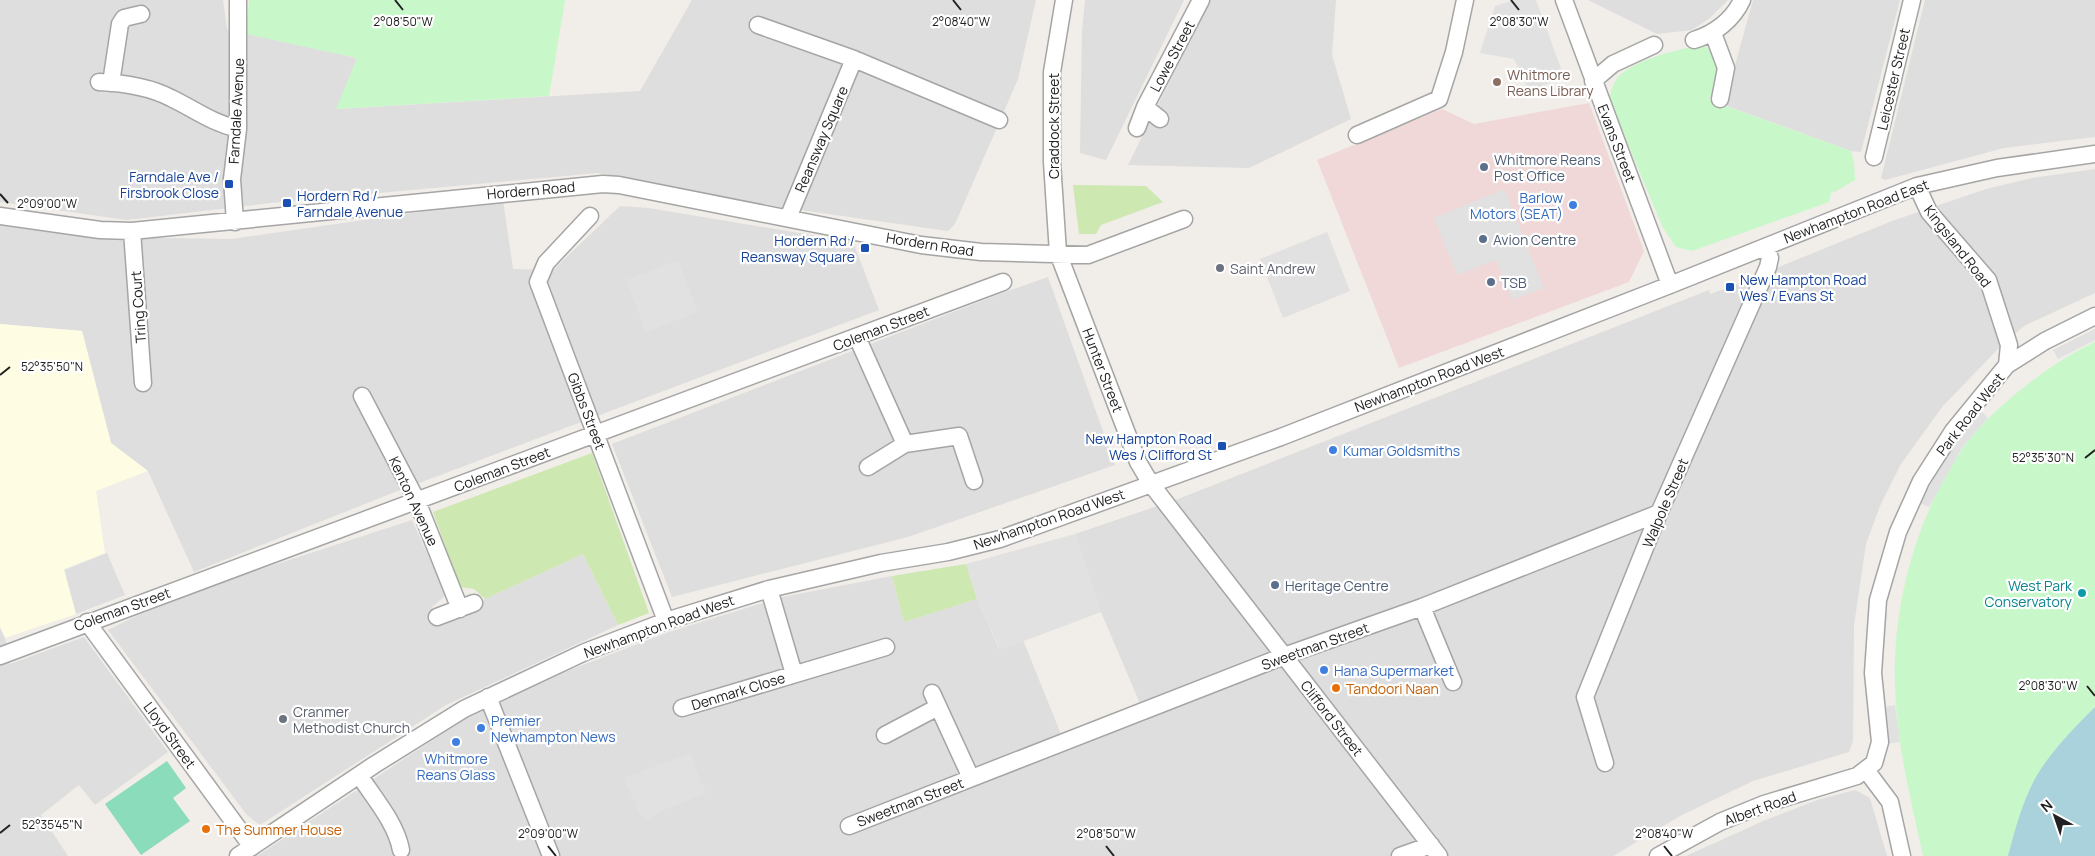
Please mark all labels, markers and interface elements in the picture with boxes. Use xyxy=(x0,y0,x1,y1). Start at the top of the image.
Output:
text: 2°08'50"W xyxy=(373,13,433,30)
text: 2°08'40"W xyxy=(932,13,991,30)
text: 2°08'30"W xyxy=(1490,13,1549,30)
street label: Lowe Street xyxy=(1145,17,1199,95)
street label: Leicester Street xyxy=(1872,26,1914,132)
street label: Farndale Avenue xyxy=(224,58,248,164)
place label: Whitmore Reans Library xyxy=(1507,65,1594,100)
street label: Craddock Street xyxy=(1044,73,1063,179)
marker: Whitmore Reans Library xyxy=(1491,76,1503,88)
street label: Reansway Square xyxy=(790,83,852,195)
street label: Evans Street xyxy=(1593,101,1641,185)
place label: Whitmore Reans Post Office xyxy=(1494,150,1601,185)
marker: Whitmore Reans Post Office xyxy=(1478,161,1490,173)
place label: Farndale Ave / Firsbrook Close xyxy=(120,167,219,202)
street label: Newhampton Road East xyxy=(1781,174,1932,247)
street label: Hordern Road xyxy=(486,177,576,203)
marker: Farndale Ave / Firsbrook Close xyxy=(223,178,235,190)
place label: Hordern Rd / Farndale Avenue xyxy=(297,186,403,221)
place label: Barlow Motors (SEAT) xyxy=(1470,188,1563,223)
text: 2°09'00"W xyxy=(17,195,78,212)
marker: Hordern Rd / Farndale Avenue xyxy=(281,197,293,209)
marker: Barlow Motors (SEAT) xyxy=(1567,199,1579,211)
street label: Kingsland Road xyxy=(1920,201,1996,291)
street label: Hordern Road xyxy=(885,228,975,260)
place label: Avion Centre xyxy=(1493,230,1576,249)
place label: Hordern Rd / Reansway Square xyxy=(741,231,855,266)
marker: Avion Centre xyxy=(1477,233,1489,245)
marker: Hordern Rd / Reansway Square xyxy=(859,242,871,254)
place label: Saint Andrew xyxy=(1230,259,1316,278)
marker: Saint Andrew xyxy=(1214,262,1226,274)
street label: Tring Court xyxy=(126,270,150,344)
place label: New Hampton Road Wes / Evans St xyxy=(1740,270,1866,305)
place label: TSB xyxy=(1501,273,1527,292)
marker: TSB xyxy=(1485,276,1497,288)
marker: New Hampton Road Wes / Evans St xyxy=(1724,281,1736,293)
street label: Coleman Street xyxy=(830,301,932,355)
street label: Hunter Street xyxy=(1078,325,1128,415)
street label: Newhampton Road West xyxy=(1352,342,1507,416)
text: 52°35'50"N xyxy=(21,358,83,375)
street label: Park Road West xyxy=(1932,368,2009,459)
street label: Gibbs Street xyxy=(564,370,611,453)
place label: New Hampton Road Wes / Clifford St xyxy=(1086,429,1212,464)
marker: New Hampton Road Wes / Clifford St xyxy=(1216,440,1228,452)
place label: Kumar Goldsmiths xyxy=(1343,441,1460,460)
street label: Coleman Street xyxy=(451,442,553,496)
marker: Kumar Goldsmiths xyxy=(1327,444,1339,456)
text: 52°35'30"N xyxy=(2012,449,2074,466)
street label: Kenton Avenue xyxy=(385,453,443,549)
street label: Walpole Street xyxy=(1638,455,1693,551)
street label: Newhampton Road West xyxy=(971,484,1127,554)
place label: Heritage Centre xyxy=(1285,576,1389,595)
place label: West Park Conservatory xyxy=(1984,576,2073,611)
marker: Heritage Centre xyxy=(1269,579,1281,591)
street label: Coleman Street xyxy=(71,583,173,635)
marker: West Park Conservatory xyxy=(2076,587,2088,599)
street label: Newhampton Road West xyxy=(581,590,737,662)
street label: Sweetman Street xyxy=(1259,618,1372,674)
place label: Hana Supermarket xyxy=(1334,661,1454,680)
marker: Hana Supermarket xyxy=(1318,664,1330,676)
street label: Denmark Close xyxy=(689,668,787,714)
street label: Clifford Street xyxy=(1297,676,1368,760)
text: 2°08'30"W xyxy=(2019,677,2078,694)
place label: Tandoori Naan xyxy=(1346,679,1439,698)
marker: Tandoori Naan xyxy=(1330,682,1342,694)
street label: Lloyd Street xyxy=(139,698,201,772)
place label: Cranmer Methodist Church xyxy=(293,702,410,737)
place label: Premier Newhampton News xyxy=(491,711,616,746)
marker: Cranmer Methodist Church xyxy=(277,713,289,725)
marker: Premier Newhampton News xyxy=(475,722,487,734)
marker: Whitmore Reans Glass xyxy=(450,736,462,748)
place label: Whitmore Reans Glass xyxy=(417,749,495,784)
street label: Sweetman Street xyxy=(854,773,966,831)
street label: Albert Road xyxy=(1721,786,1799,830)
north arrow xyxy=(2030,791,2080,841)
text: N xyxy=(2036,795,2056,816)
text: 52°35'45"N xyxy=(22,816,82,833)
place label: The Summer House xyxy=(216,820,342,839)
marker: The Summer House xyxy=(200,823,212,835)
text: 2°09'00"W xyxy=(518,825,579,842)
text: 2°08'50"W xyxy=(1076,825,1136,842)
text: 2°08'40"W xyxy=(1635,825,1694,842)

